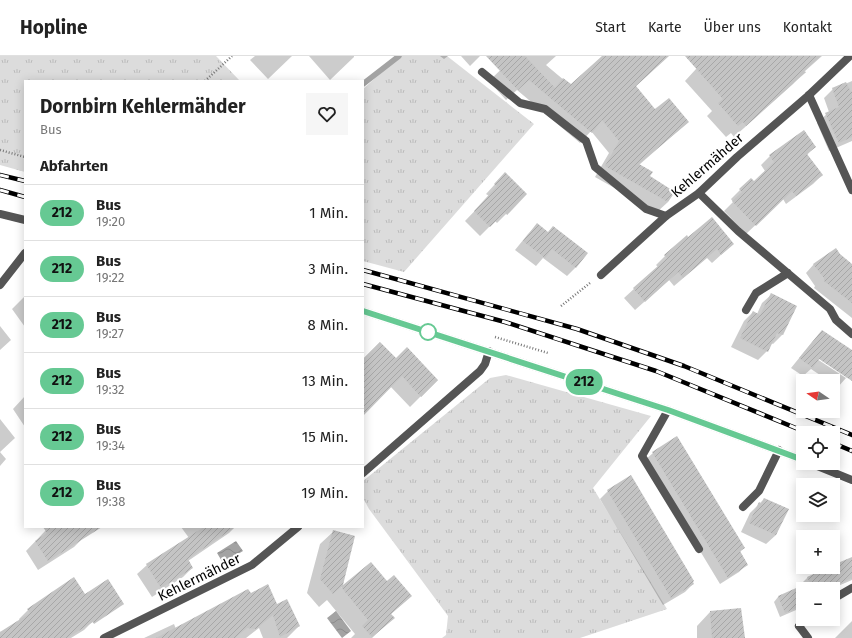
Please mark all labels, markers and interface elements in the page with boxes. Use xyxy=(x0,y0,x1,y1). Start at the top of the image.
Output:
text: Hopline xyxy=(20,16,88,39)
text: Start xyxy=(595,19,626,36)
text: Karte xyxy=(648,19,682,36)
text: Über uns xyxy=(704,19,761,36)
text: Kontakt xyxy=(783,19,832,36)
button: heart xyxy=(306,93,348,135)
text: Dornbirn Kehlermähder xyxy=(40,95,246,118)
text: Bus xyxy=(40,122,62,137)
street label: Kehlermähder xyxy=(668,129,747,201)
text: Abfahrten xyxy=(40,157,108,175)
text: Bus xyxy=(96,196,121,214)
text: 212 xyxy=(52,204,72,221)
text: 1 Min. xyxy=(309,204,348,222)
text: 19:20 xyxy=(96,214,125,229)
text: Bus xyxy=(96,252,121,270)
text: 212 xyxy=(52,260,72,277)
text: 3 Min. xyxy=(308,260,348,278)
text: 19:22 xyxy=(96,270,124,285)
text: Bus xyxy=(96,308,121,326)
text: 212 xyxy=(52,316,72,333)
text: 8 Min. xyxy=(307,316,348,334)
unlabelled marker xyxy=(419,323,437,341)
text: 19:27 xyxy=(96,326,124,341)
text: Bus xyxy=(96,364,121,382)
line badge: 212 xyxy=(561,369,607,395)
text: 212 xyxy=(52,372,72,389)
text: 13 Min. xyxy=(302,372,348,390)
text: 212 xyxy=(574,373,594,390)
north arrow xyxy=(796,374,840,418)
map controls xyxy=(796,374,840,626)
text: 19:32 xyxy=(96,382,124,397)
text: Bus xyxy=(96,420,121,438)
button: locate xyxy=(796,426,840,470)
text: 212 xyxy=(52,428,72,445)
text: 15 Min. xyxy=(302,428,348,446)
text: 19:34 xyxy=(96,438,125,453)
text: Bus xyxy=(96,476,121,494)
button: layers xyxy=(796,478,840,522)
text: 212 xyxy=(52,484,72,501)
text: 19 Min. xyxy=(301,484,348,502)
text: 19:38 xyxy=(96,494,125,509)
button: + xyxy=(796,530,840,574)
street label: Kehlermähder xyxy=(155,550,244,605)
button: − xyxy=(796,582,840,626)

